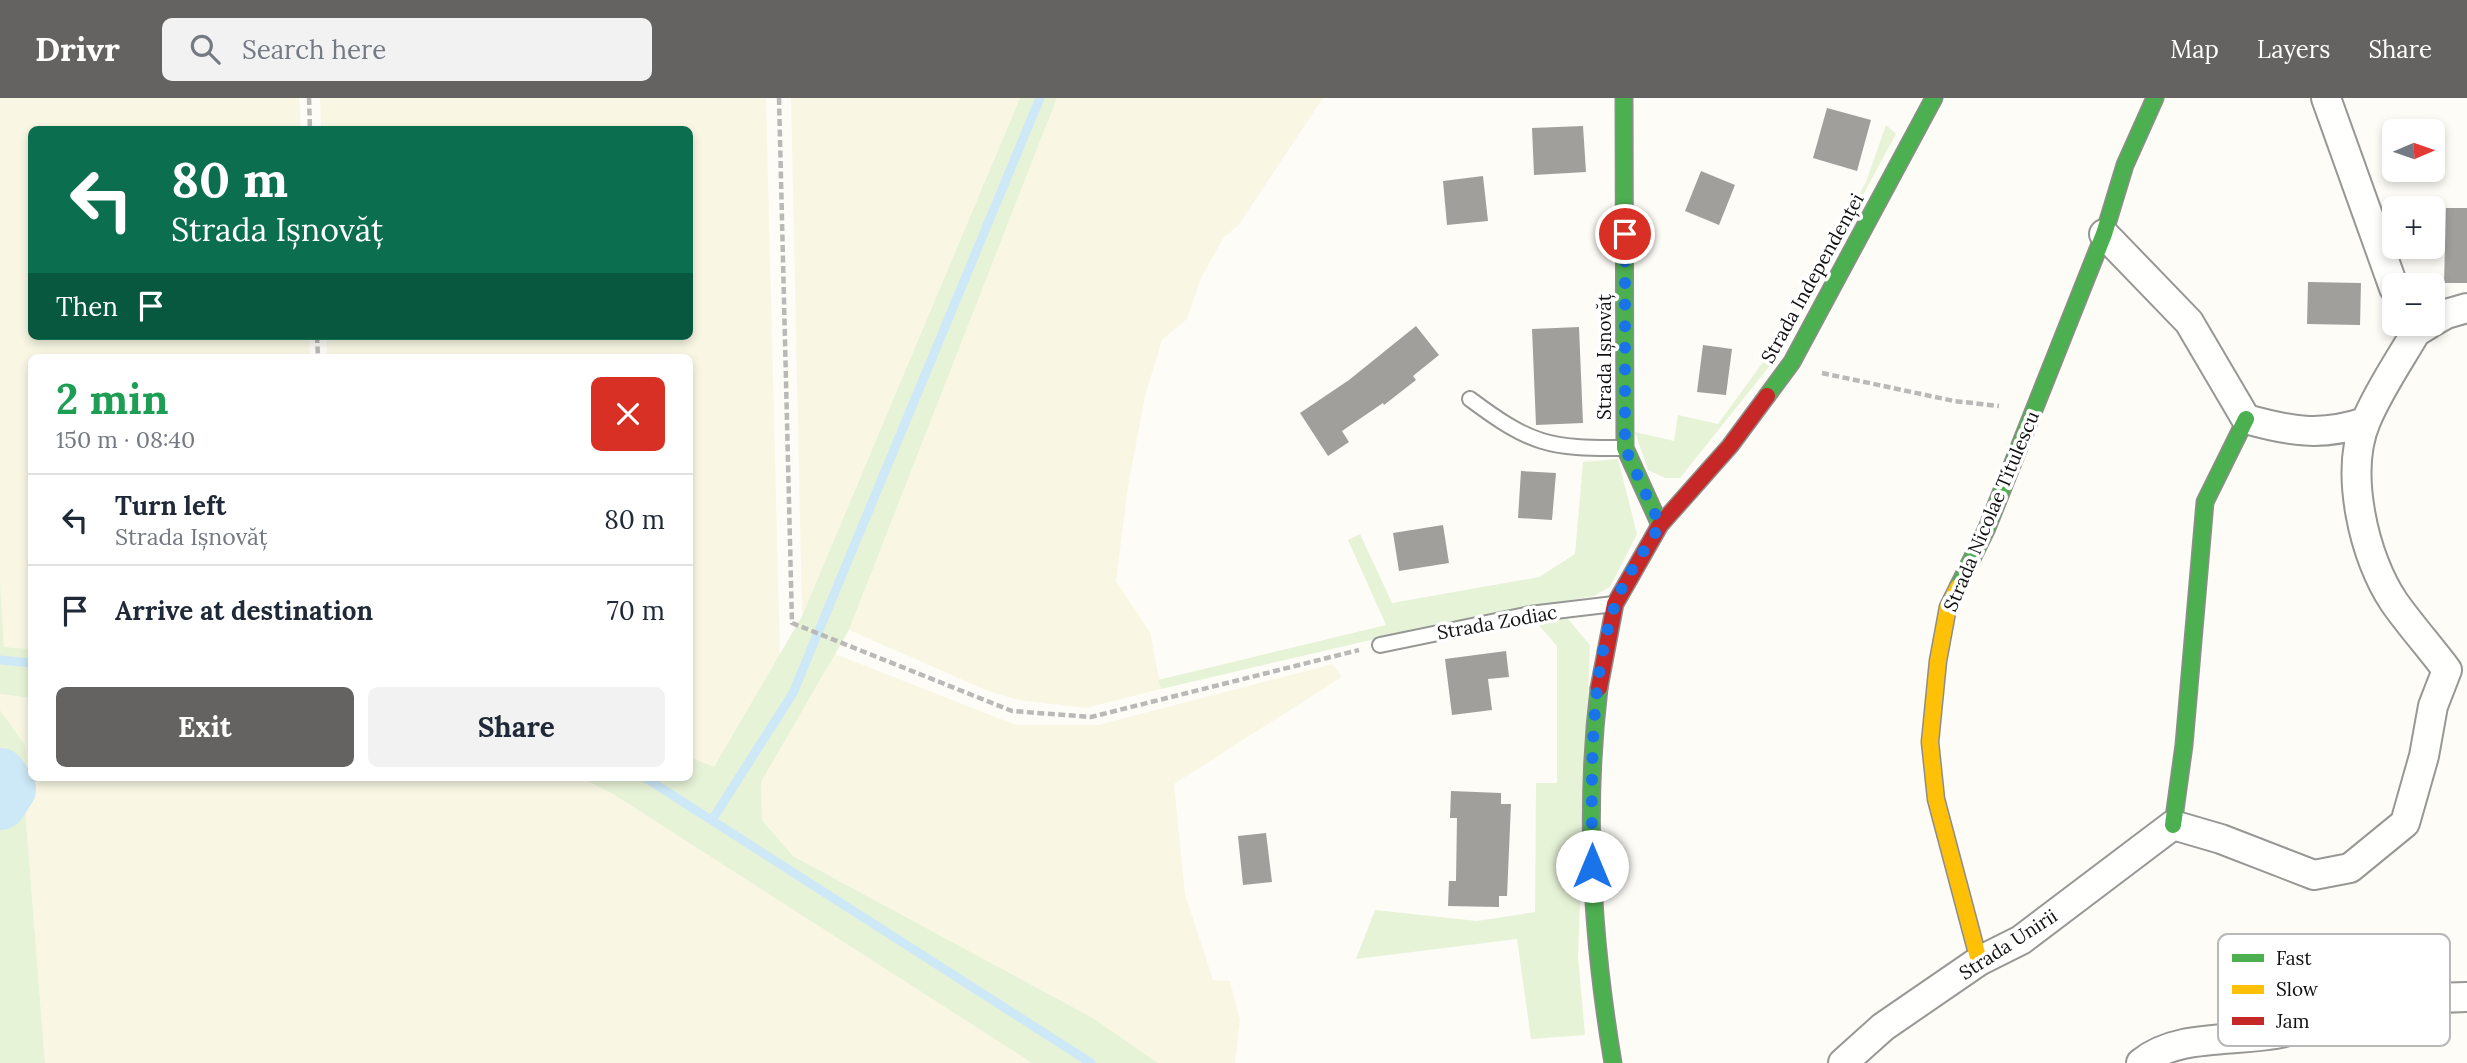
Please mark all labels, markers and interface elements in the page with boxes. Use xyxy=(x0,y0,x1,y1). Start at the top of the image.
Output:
search box xyxy=(162,18,652,81)
text: Drivr xyxy=(35,28,120,70)
icon: search xyxy=(186,30,224,68)
text: Search here xyxy=(242,33,386,66)
text: Map xyxy=(2170,34,2219,65)
text: Layers xyxy=(2257,34,2330,65)
text: Share xyxy=(2368,34,2432,65)
north arrow xyxy=(2382,119,2445,182)
map controls xyxy=(2382,119,2445,336)
text: 80 m xyxy=(171,148,288,210)
icon: left xyxy=(56,154,147,245)
street label: Strada Independenței xyxy=(1755,189,1869,367)
button: + xyxy=(2382,196,2445,259)
pin xyxy=(1595,204,1655,264)
text: Strada Ișnovăț xyxy=(171,209,383,250)
icon: arrive xyxy=(1606,215,1644,253)
button: − xyxy=(2382,273,2445,336)
icon: arrive xyxy=(132,287,170,325)
text: Then xyxy=(56,290,118,323)
street label: Strada Ișnovăț xyxy=(1592,293,1616,420)
text: 2 min xyxy=(56,372,169,426)
button: close xyxy=(591,377,665,451)
street label: Strada Nicolae Titulescu xyxy=(1938,407,2044,615)
text: 150 m · 08:40 xyxy=(56,425,195,454)
text: Turn left xyxy=(115,489,226,522)
icon: left xyxy=(56,501,94,539)
text: 80 m xyxy=(604,503,665,536)
text: Strada Ișnovăț xyxy=(115,522,268,551)
icon: arrive xyxy=(56,592,94,630)
text: Arrive at destination xyxy=(115,594,373,627)
text: 70 m xyxy=(607,594,665,627)
street label: Strada Zodiac xyxy=(1435,600,1559,644)
button: Exit xyxy=(56,687,354,767)
button: Share xyxy=(368,687,665,767)
position arrow xyxy=(1555,829,1629,903)
street label: Strada Unirii xyxy=(1954,903,2062,985)
legend xyxy=(2218,934,2450,1046)
text: Fast xyxy=(2276,946,2312,970)
text: Slow xyxy=(2276,977,2319,1001)
text: Jam xyxy=(2275,1009,2310,1033)

